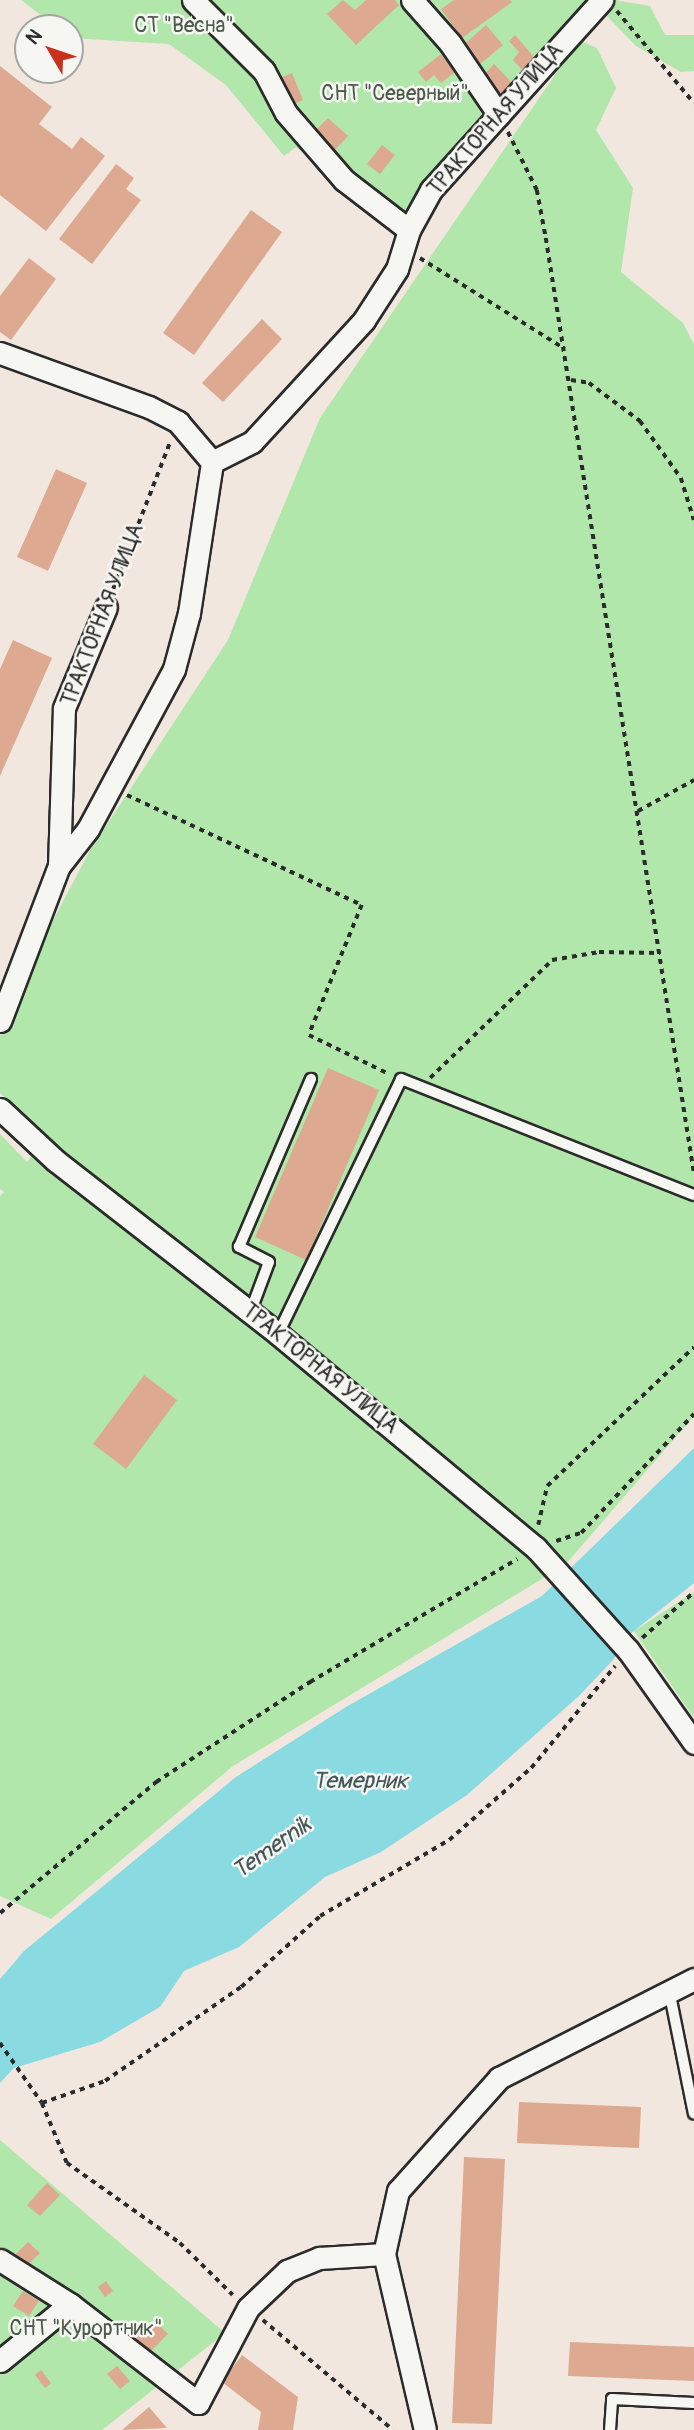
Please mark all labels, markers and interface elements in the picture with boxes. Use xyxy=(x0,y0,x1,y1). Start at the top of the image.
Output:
park label: СТ "Весна" xyxy=(134,13,234,39)
north arrow xyxy=(14,14,84,84)
text: N xyxy=(21,25,48,50)
street label: ТРАКТОРНАЯ УЛИЦА xyxy=(423,39,569,201)
park label: СНТ "Северный" xyxy=(321,81,469,107)
street label: ТРАКТОРНАЯ УЛИЦА xyxy=(57,520,149,710)
street label: ТРАКТОРНАЯ УЛИЦА xyxy=(237,1298,403,1440)
water label: Темерник xyxy=(312,1767,408,1795)
water label: Temernik xyxy=(228,1811,316,1885)
park label: СНТ "Курортник" xyxy=(10,2316,162,2342)

